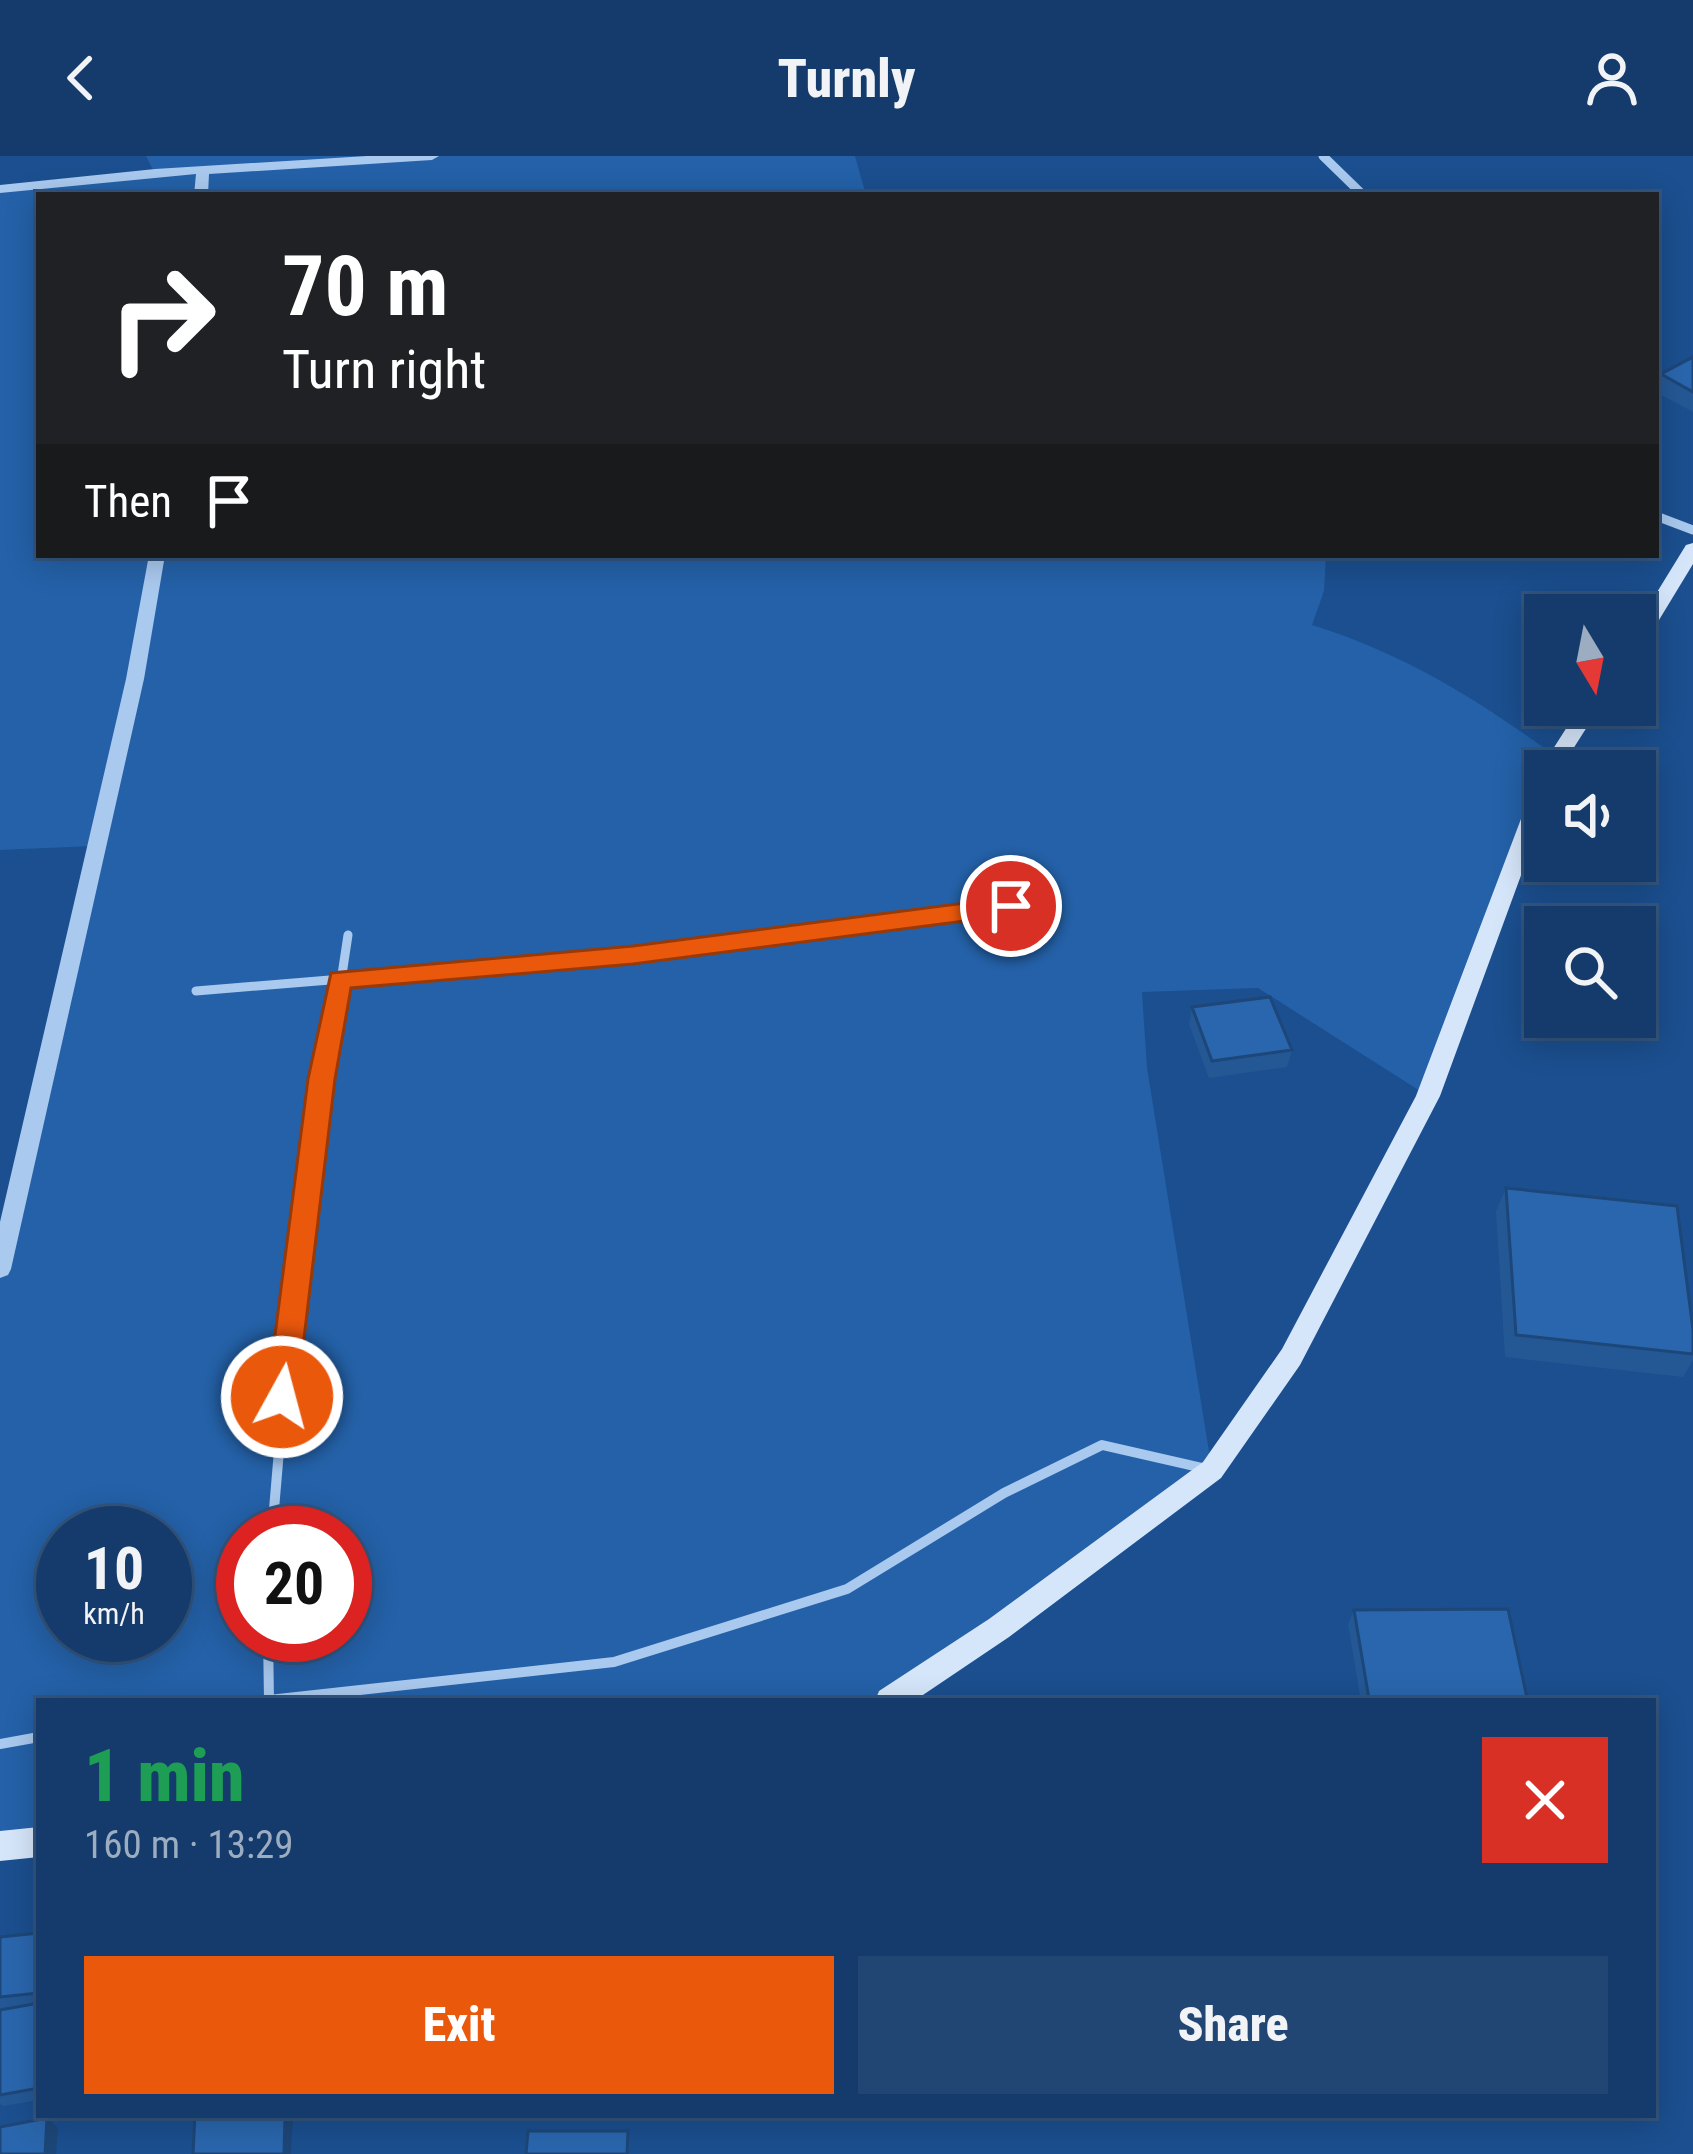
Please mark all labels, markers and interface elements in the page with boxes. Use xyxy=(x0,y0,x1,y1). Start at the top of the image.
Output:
icon: back xyxy=(48,45,114,111)
icon: person xyxy=(1579,45,1645,111)
text: Turnly xyxy=(778,47,915,110)
text: 70 m xyxy=(282,237,449,336)
icon: right xyxy=(84,240,240,396)
text: Turn right xyxy=(282,338,486,401)
icon: arrive xyxy=(196,468,262,534)
text: Then xyxy=(84,475,172,528)
north arrow xyxy=(1524,594,1656,726)
map controls xyxy=(1524,594,1656,1038)
button: sound xyxy=(1524,750,1656,882)
pin xyxy=(960,855,1062,957)
icon: arrive xyxy=(978,873,1044,939)
button: search xyxy=(1524,906,1656,1038)
position arrow xyxy=(219,1334,345,1460)
speed limit sign: 20 xyxy=(216,1506,372,1662)
text: 10 xyxy=(84,1533,144,1604)
text: km/h xyxy=(83,1596,145,1631)
text: 1 min xyxy=(84,1734,245,1819)
button: close xyxy=(1482,1737,1608,1863)
text: 160 m · 13:29 xyxy=(84,1822,294,1868)
button: Exit xyxy=(84,1956,834,2094)
button: Share xyxy=(858,1956,1608,2094)

